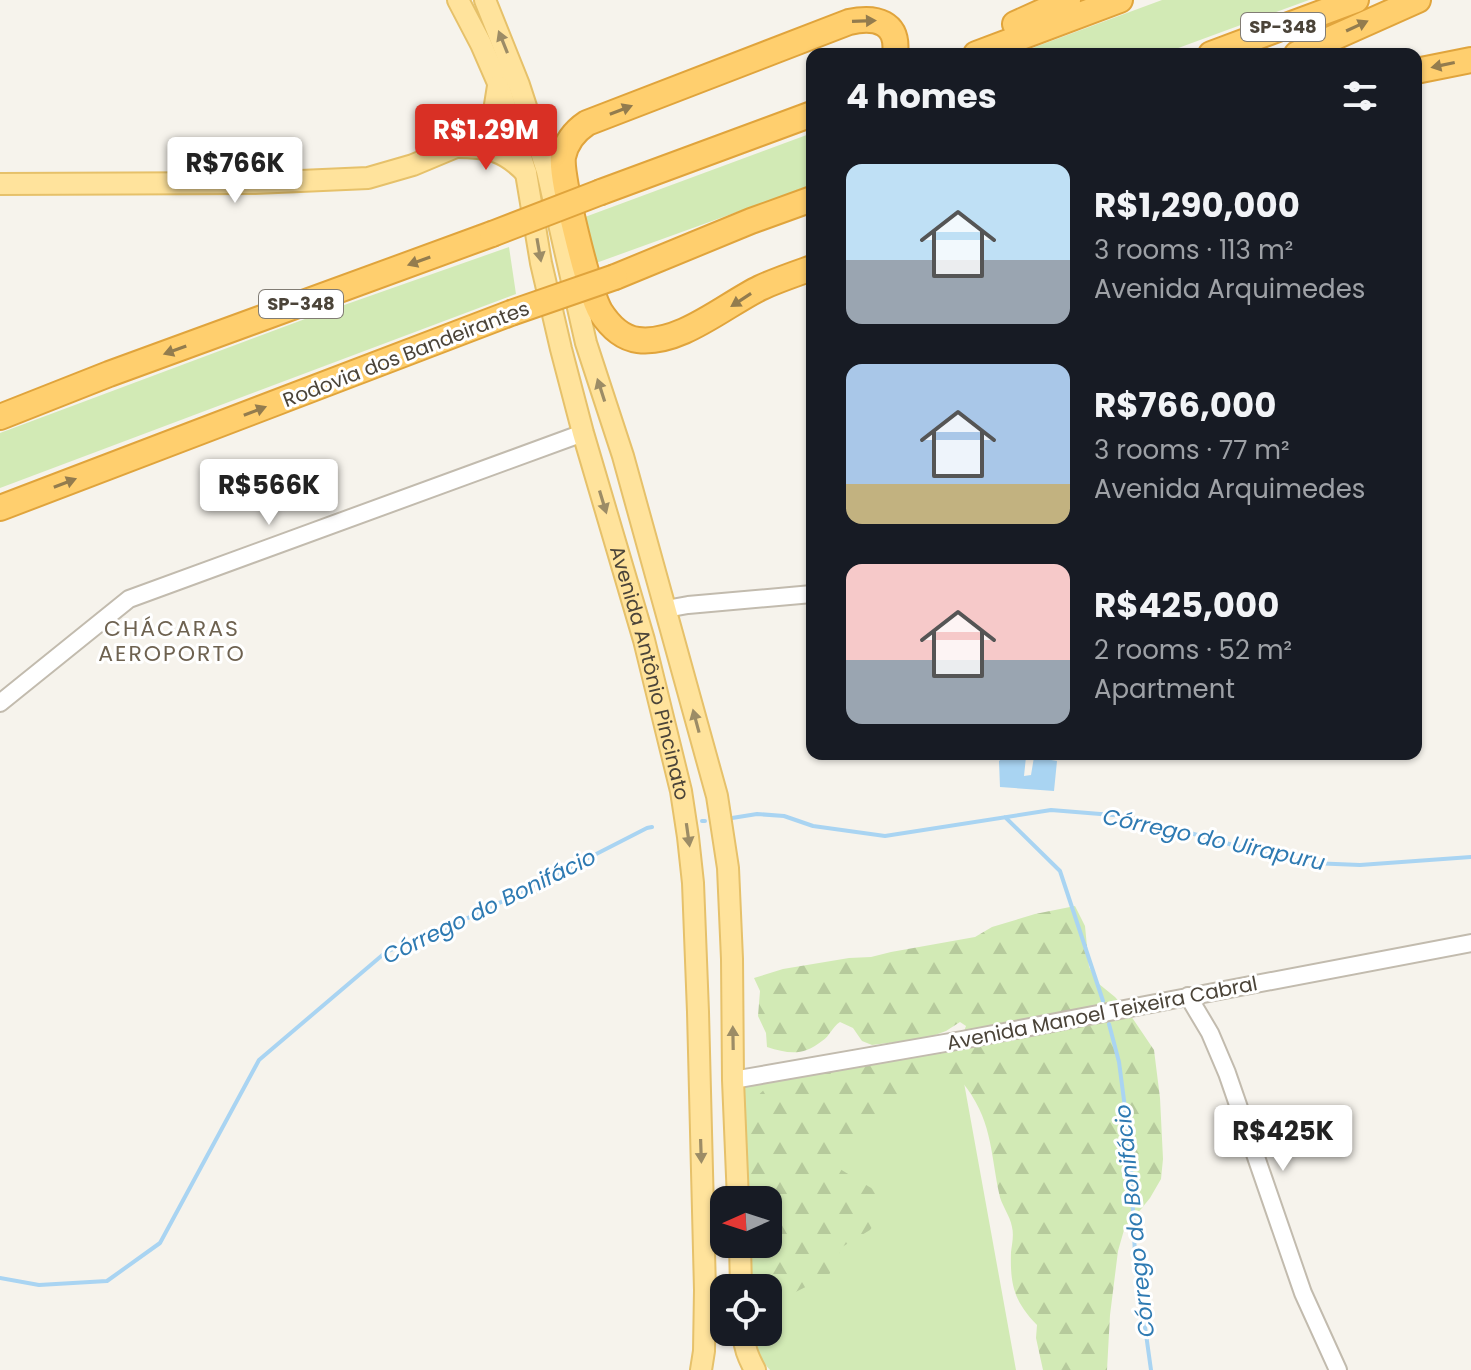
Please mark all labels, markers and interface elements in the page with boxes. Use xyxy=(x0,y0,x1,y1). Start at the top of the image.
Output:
road number: SP-348 xyxy=(1241,13,1325,41)
one-way arrow xyxy=(852,15,877,28)
one-way arrow xyxy=(1345,19,1369,33)
one-way arrow xyxy=(496,30,509,54)
one-way arrow xyxy=(1431,59,1456,72)
text: 4 homes xyxy=(846,72,997,120)
icon: filters xyxy=(1338,74,1382,118)
one-way arrow xyxy=(609,103,633,116)
pin: R$1.29M xyxy=(412,104,560,172)
text: R$1.29M xyxy=(433,112,539,148)
pin: R$766K xyxy=(170,137,300,205)
text: R$766K xyxy=(185,145,285,181)
text: R$1,290,000 xyxy=(1094,181,1300,229)
icon: home xyxy=(910,196,1006,292)
text: 3 rooms · 113 m² xyxy=(1094,232,1293,268)
one-way arrow xyxy=(533,238,546,263)
one-way arrow xyxy=(407,255,431,268)
text: Avenida Arquimedes xyxy=(1094,271,1365,307)
road number: SP-348 xyxy=(259,290,343,318)
one-way arrow xyxy=(730,292,752,306)
street label: Rodovia dos Bandeirantes xyxy=(279,294,533,414)
one-way arrow xyxy=(163,344,187,357)
one-way arrow xyxy=(595,378,607,402)
text: R$766,000 xyxy=(1094,381,1276,429)
icon: home xyxy=(910,396,1006,492)
one-way arrow xyxy=(244,404,268,417)
text: 3 rooms · 77 m² xyxy=(1094,432,1290,468)
pin: R$566K xyxy=(204,459,334,527)
text: R$566K xyxy=(218,467,320,503)
text: Avenida Arquimedes xyxy=(1094,471,1365,507)
one-way arrow xyxy=(53,476,77,489)
one-way arrow xyxy=(597,490,610,514)
street label: Avenida Antônio Pincinato xyxy=(603,542,696,802)
text: R$425,000 xyxy=(1094,581,1279,629)
icon: home xyxy=(910,596,1006,692)
district label: CHÁCARAS AEROPORTO xyxy=(98,613,246,669)
text: 2 rooms · 52 m² xyxy=(1094,632,1292,668)
text: Apartment xyxy=(1094,671,1235,707)
one-way arrow xyxy=(690,708,702,733)
water label: Córrego do Uirapuru xyxy=(1100,801,1328,878)
one-way arrow xyxy=(682,823,695,848)
water label: Córrego do Bonifácio xyxy=(377,841,601,972)
street label: Avenida Manoel Teixeira Cabral xyxy=(944,969,1260,1057)
one-way arrow xyxy=(726,1025,739,1050)
water label: Córrego do Bonifácio xyxy=(1107,1103,1162,1339)
pin: R$425K xyxy=(1218,1105,1348,1173)
text: R$425K xyxy=(1232,1113,1334,1149)
one-way arrow xyxy=(695,1139,708,1164)
north arrow xyxy=(710,1186,782,1258)
map controls xyxy=(710,1186,782,1346)
button: locate xyxy=(710,1274,782,1346)

